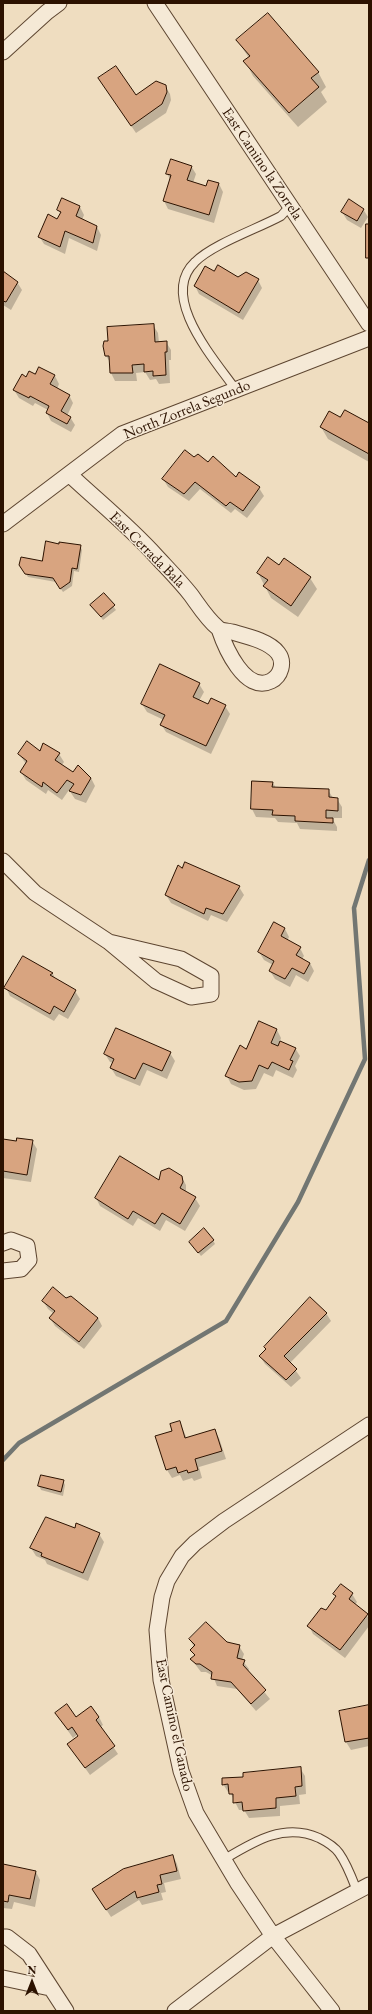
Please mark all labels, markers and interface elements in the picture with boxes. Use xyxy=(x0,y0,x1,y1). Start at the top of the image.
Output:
street label: East Camino la Zorrela xyxy=(218,104,306,224)
street label: North Zorrela Segundo xyxy=(121,376,253,444)
street label: East Cerrada Bala xyxy=(105,508,189,592)
street label: East Camino el Ganado xyxy=(151,1657,197,1793)
north arrow xyxy=(12,1962,52,2002)
text: N xyxy=(28,1963,36,1977)

